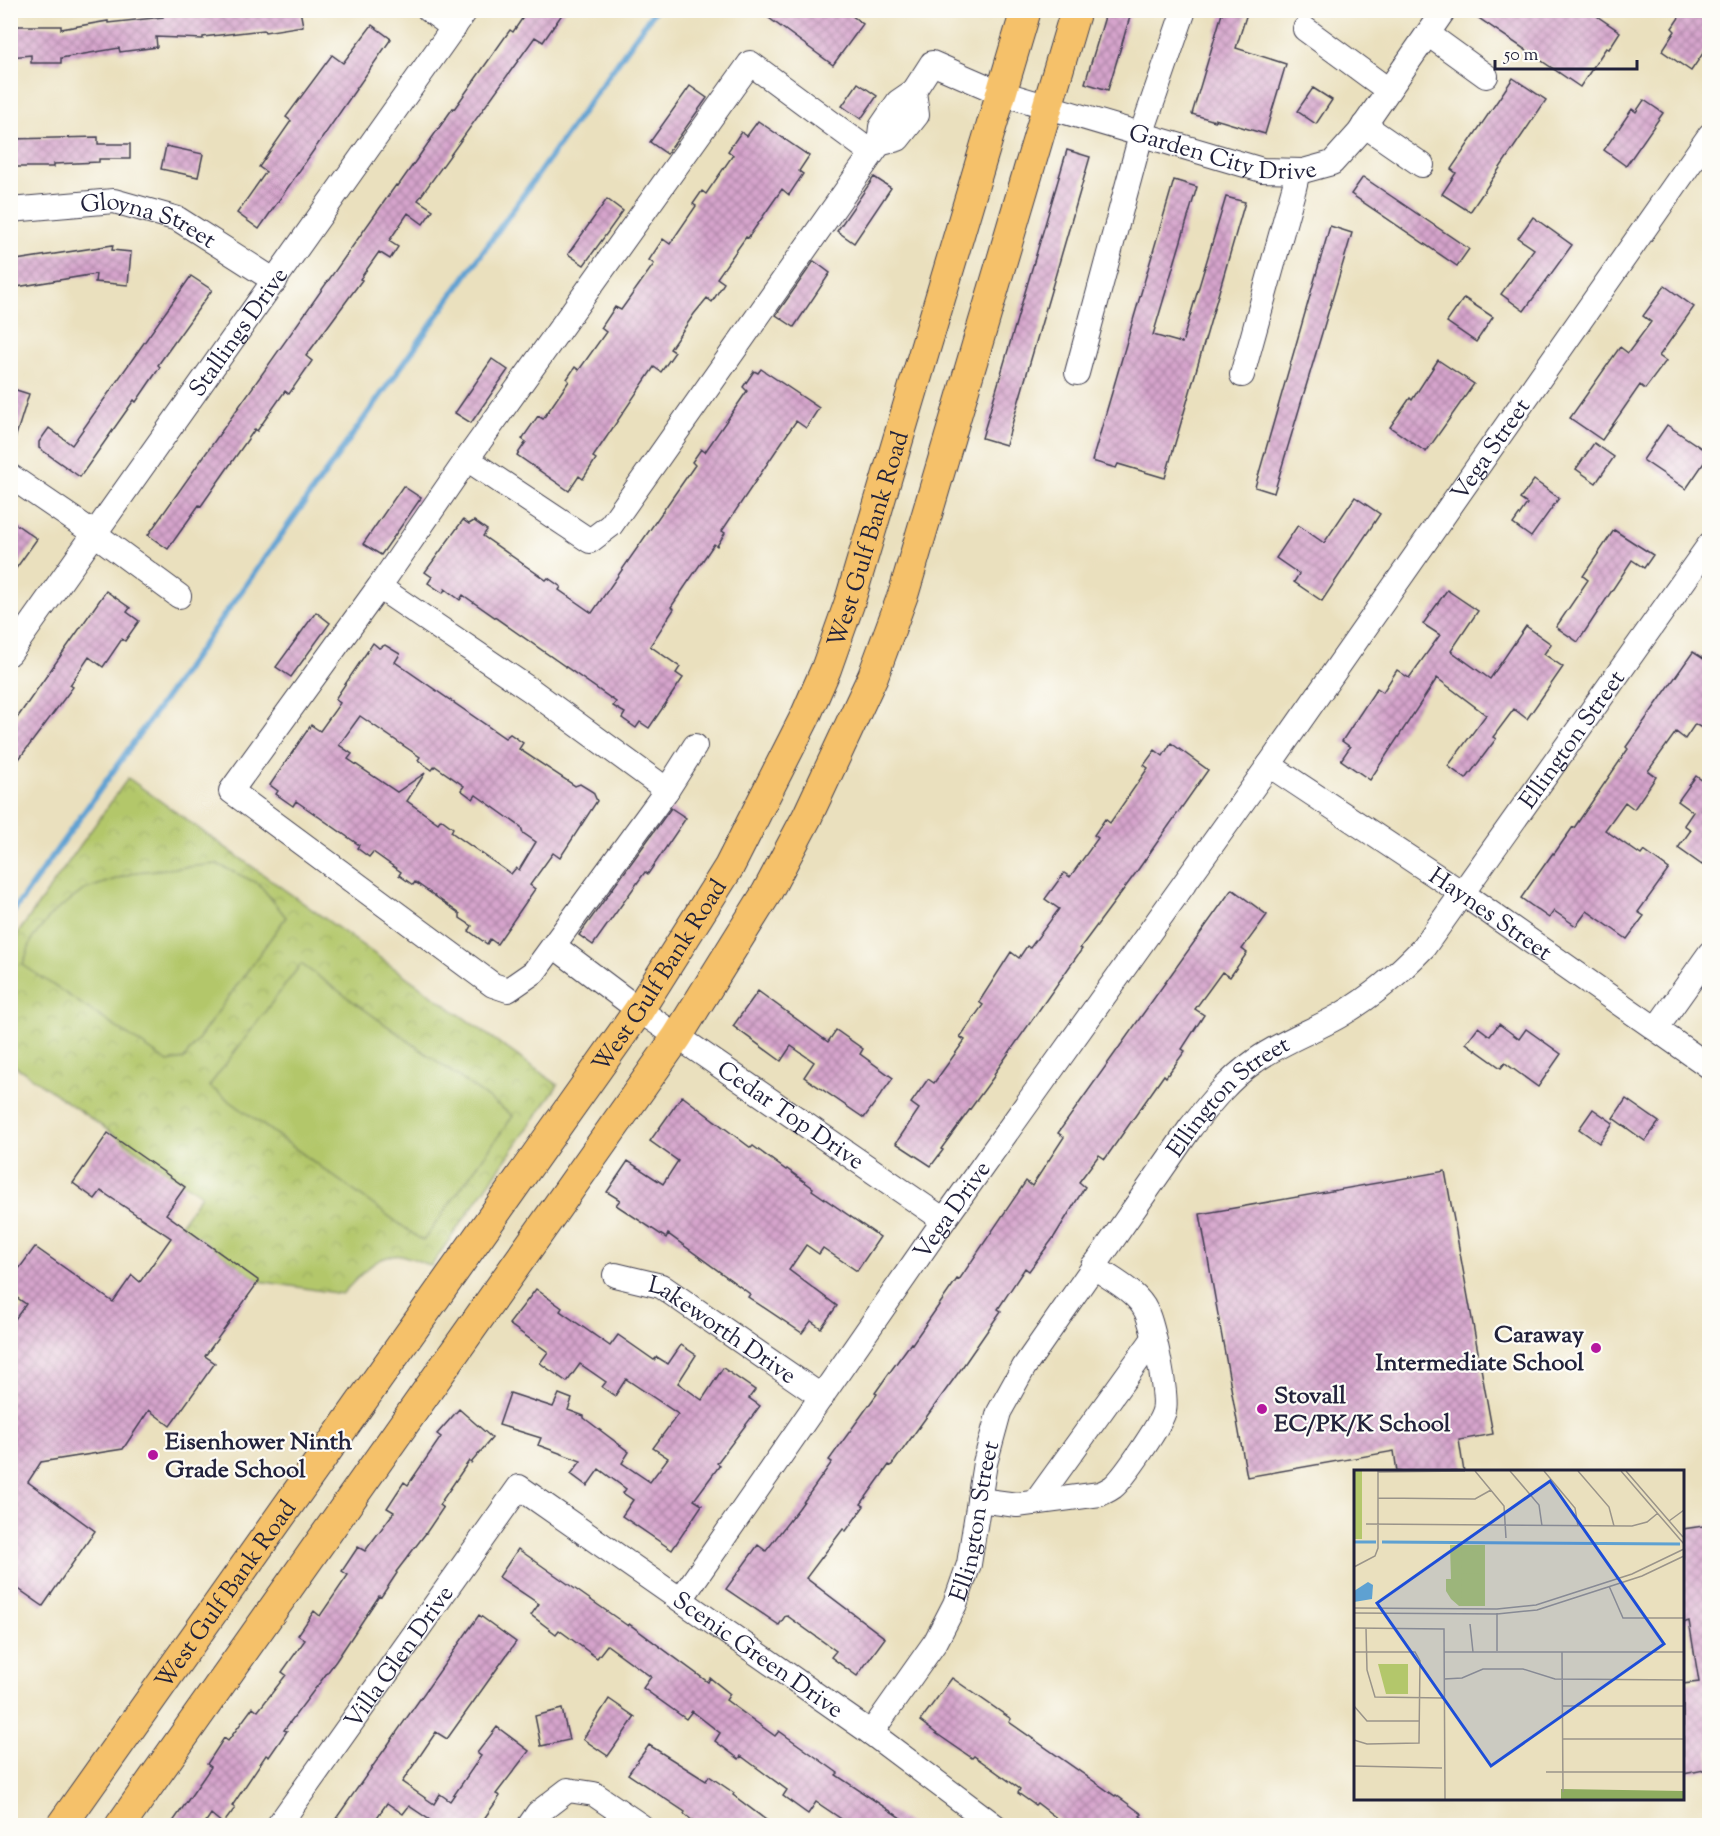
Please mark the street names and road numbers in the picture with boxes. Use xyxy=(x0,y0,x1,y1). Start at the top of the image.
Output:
street label: Garden City Drive xyxy=(1124,117,1321,190)
street label: Gloyna Street xyxy=(79,186,222,258)
street label: Stallings Drive xyxy=(182,261,297,405)
street label: Vega Street xyxy=(1444,392,1540,508)
street label: West Gulf Bank Road xyxy=(820,427,919,652)
street label: Ellington Street xyxy=(1512,664,1634,817)
street label: Haynes Street xyxy=(1421,860,1558,970)
street label: West Gulf Bank Road xyxy=(585,873,736,1080)
street label: Ellington Street xyxy=(1160,1028,1296,1165)
street label: Cedar Top Drive xyxy=(709,1054,870,1179)
street label: Vega Drive xyxy=(906,1155,1000,1267)
street label: Lakeworth Drive xyxy=(645,1269,802,1393)
street label: Ellington Street xyxy=(942,1437,1009,1606)
street label: West Gulf Bank Road xyxy=(148,1494,306,1697)
street label: Villa Glen Drive xyxy=(337,1579,463,1736)
street label: Scenic Green Drive xyxy=(665,1584,850,1728)

